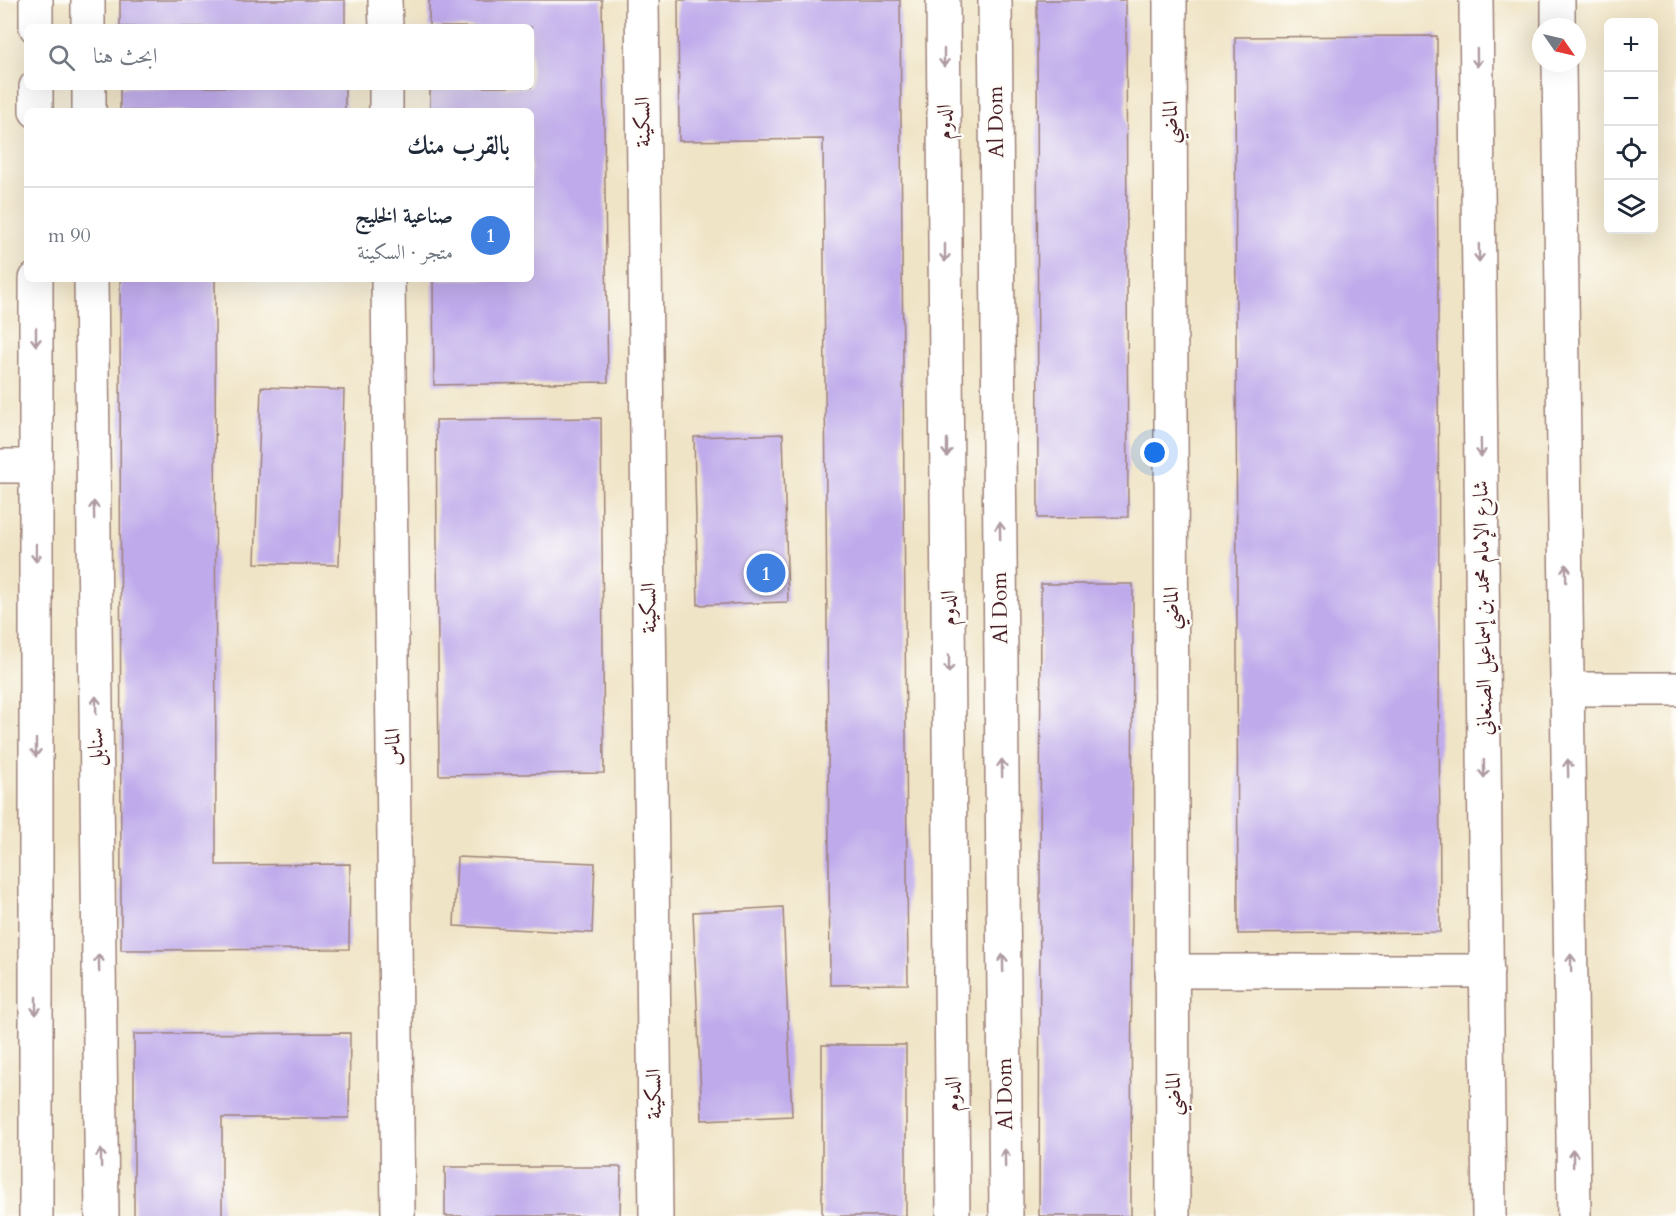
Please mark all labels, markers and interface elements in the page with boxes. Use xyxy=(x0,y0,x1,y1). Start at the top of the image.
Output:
north arrow xyxy=(1532,18,1586,72)
map controls xyxy=(1604,18,1658,234)
button: + xyxy=(1604,18,1658,72)
search box xyxy=(24,24,534,90)
icon: search xyxy=(45,41,78,74)
text: ابحث هنا xyxy=(93,41,158,71)
one-way arrow xyxy=(938,48,950,68)
one-way arrow xyxy=(1471,48,1483,68)
button: − xyxy=(1604,72,1658,126)
street label: Al Dom xyxy=(981,85,1011,158)
street label: السكينة xyxy=(628,96,658,148)
street label: الماضي xyxy=(1156,100,1190,144)
street label: الدوم xyxy=(930,104,962,140)
button: locate xyxy=(1604,126,1658,180)
text: بالقرب منك xyxy=(407,128,510,163)
button: layers xyxy=(1604,180,1658,234)
text: صناعية الخليج xyxy=(355,201,453,231)
text: 90 m xyxy=(48,222,91,249)
text: 1 xyxy=(485,222,496,249)
text: متجر · السكينة xyxy=(357,239,453,266)
one-way arrow xyxy=(940,243,951,263)
one-way arrow xyxy=(1473,243,1485,263)
one-way arrow xyxy=(30,327,42,347)
one-way arrow xyxy=(941,438,953,458)
your location xyxy=(1140,438,1169,467)
one-way arrow xyxy=(1475,438,1487,458)
street label: شارع الإمام محمد بن إسماعيل الصنعاني xyxy=(1466,480,1503,736)
one-way arrow xyxy=(88,500,99,520)
one-way arrow xyxy=(994,521,1005,541)
one-way arrow xyxy=(30,543,42,563)
pin: 1 xyxy=(746,550,786,596)
one-way arrow xyxy=(1560,563,1572,583)
street label: Al Dom xyxy=(985,571,1015,644)
street label: السكينة xyxy=(634,582,664,634)
street label: الماضي xyxy=(1157,586,1191,630)
street label: الدوم xyxy=(934,590,966,626)
one-way arrow xyxy=(943,654,955,674)
one-way arrow xyxy=(90,695,102,715)
street label: سنابل xyxy=(81,727,111,767)
street label: الماس xyxy=(378,728,408,766)
one-way arrow xyxy=(30,738,42,758)
one-way arrow xyxy=(996,758,1008,778)
one-way arrow xyxy=(1563,758,1574,778)
one-way arrow xyxy=(1479,759,1490,779)
one-way arrow xyxy=(93,953,105,973)
one-way arrow xyxy=(997,953,1009,973)
one-way arrow xyxy=(1565,953,1577,973)
one-way arrow xyxy=(30,996,42,1016)
street label: Al Dom xyxy=(990,1057,1020,1130)
street label: السكينة xyxy=(639,1068,669,1120)
street label: الماضي xyxy=(1159,1072,1193,1116)
street label: الدوم xyxy=(938,1076,970,1112)
one-way arrow xyxy=(95,1148,107,1168)
one-way arrow xyxy=(999,1148,1011,1168)
one-way arrow xyxy=(1567,1148,1579,1168)

